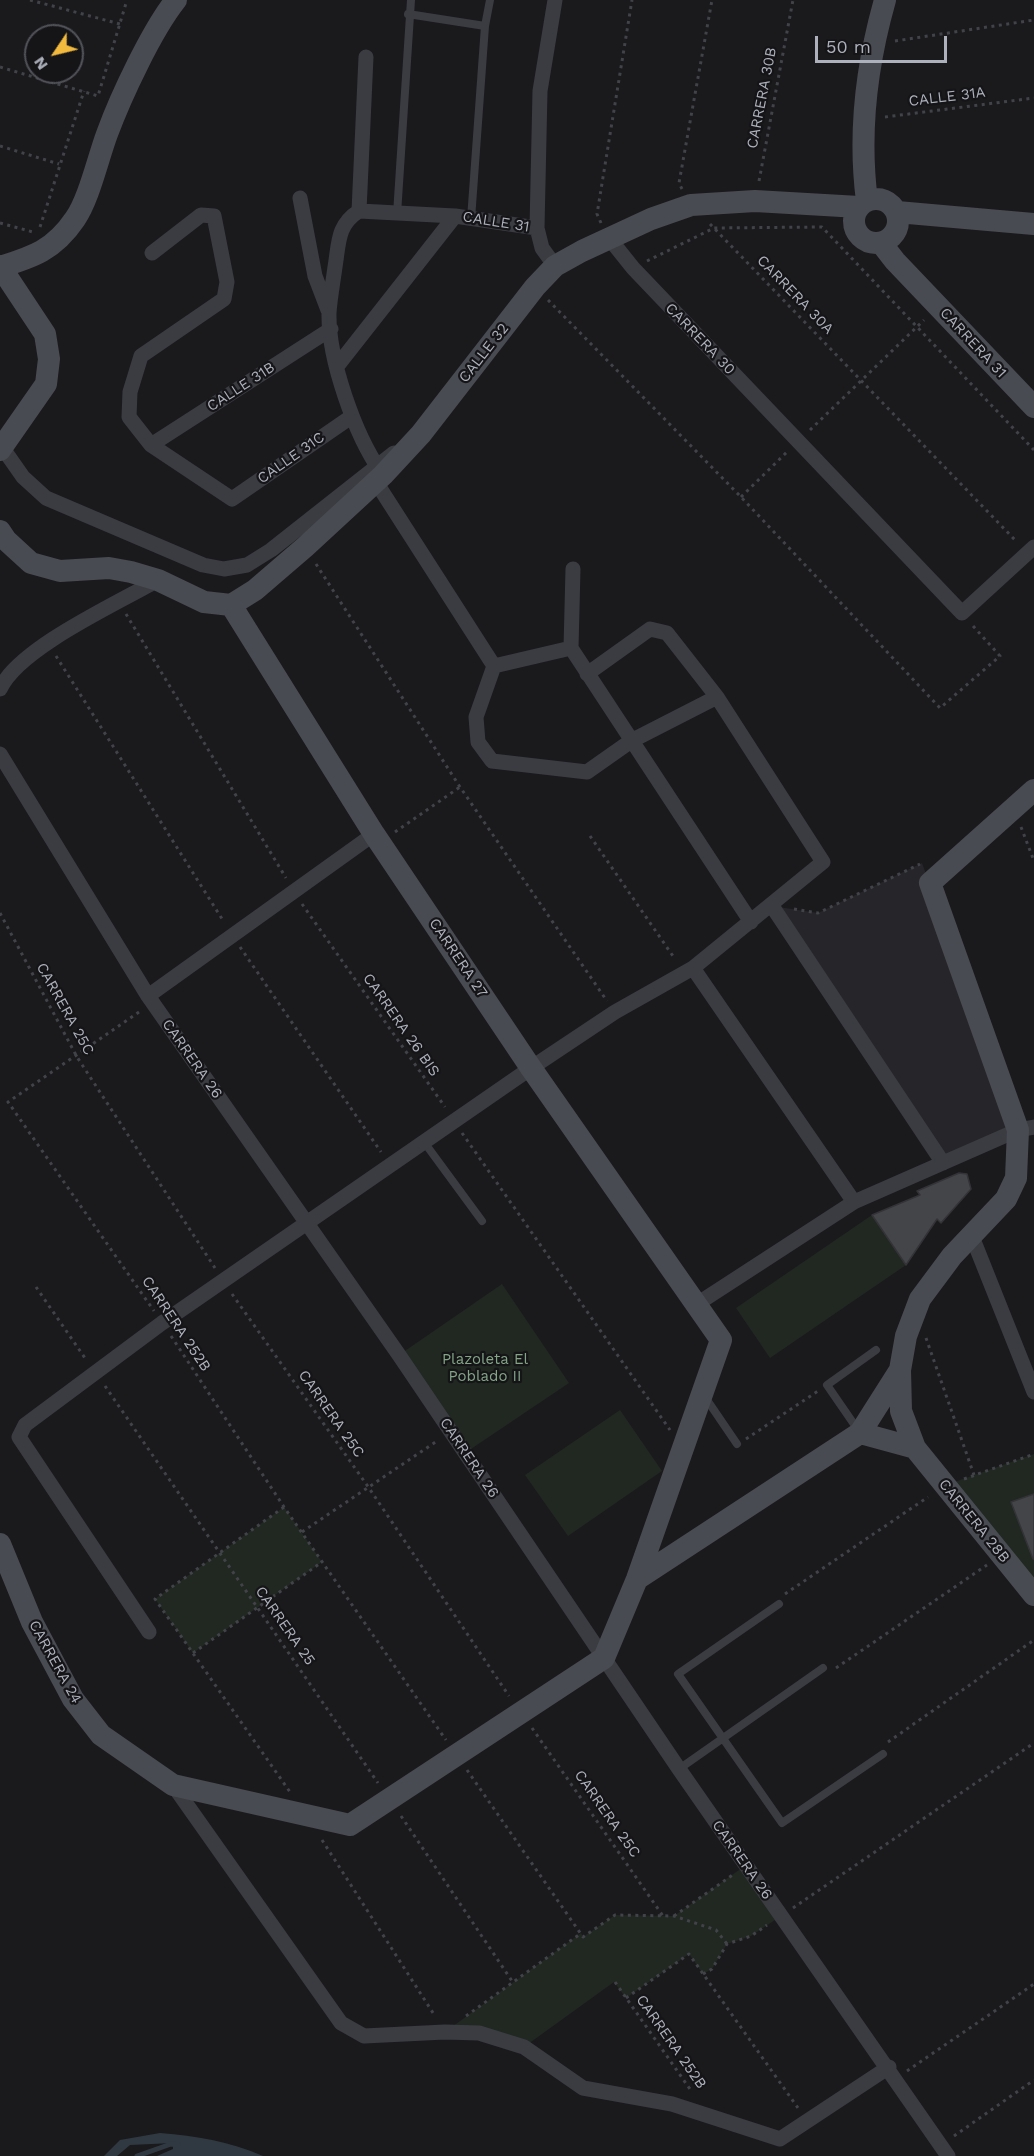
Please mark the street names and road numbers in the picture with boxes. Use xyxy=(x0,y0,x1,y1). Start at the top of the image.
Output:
street label: CARRERA 30B xyxy=(743,46,781,150)
street label: CALLE 31A xyxy=(908,83,986,111)
street label: CALLE 31 xyxy=(461,208,531,236)
street label: CARRERA 30A xyxy=(753,252,837,338)
street label: CARRERA 30 xyxy=(661,299,739,379)
street label: CARRERA 31 xyxy=(936,304,1010,382)
street label: CALLE 32 xyxy=(455,320,513,386)
street label: CALLE 31B xyxy=(204,358,278,416)
street label: CALLE 31C xyxy=(254,428,328,488)
street label: CARRERA 27 xyxy=(425,915,491,1001)
street label: CARRERA 25C xyxy=(32,960,98,1058)
street label: CARRERA 26 BIS xyxy=(359,970,443,1080)
street label: CARRERA 26 xyxy=(158,1016,226,1102)
street label: CARRERA 252B xyxy=(138,1273,214,1375)
street label: CARRERA 25C xyxy=(294,1367,368,1461)
street label: CARRERA 26 xyxy=(436,1415,502,1501)
street label: CARRERA 28B xyxy=(935,1476,1013,1566)
street label: CARRERA 25 xyxy=(251,1583,319,1669)
street label: CARRERA 24 xyxy=(25,1617,85,1707)
street label: CARRERA 25C xyxy=(570,1767,644,1861)
street label: CARRERA 26 xyxy=(708,1817,776,1903)
street label: CARRERA 252B xyxy=(632,1991,710,2093)

